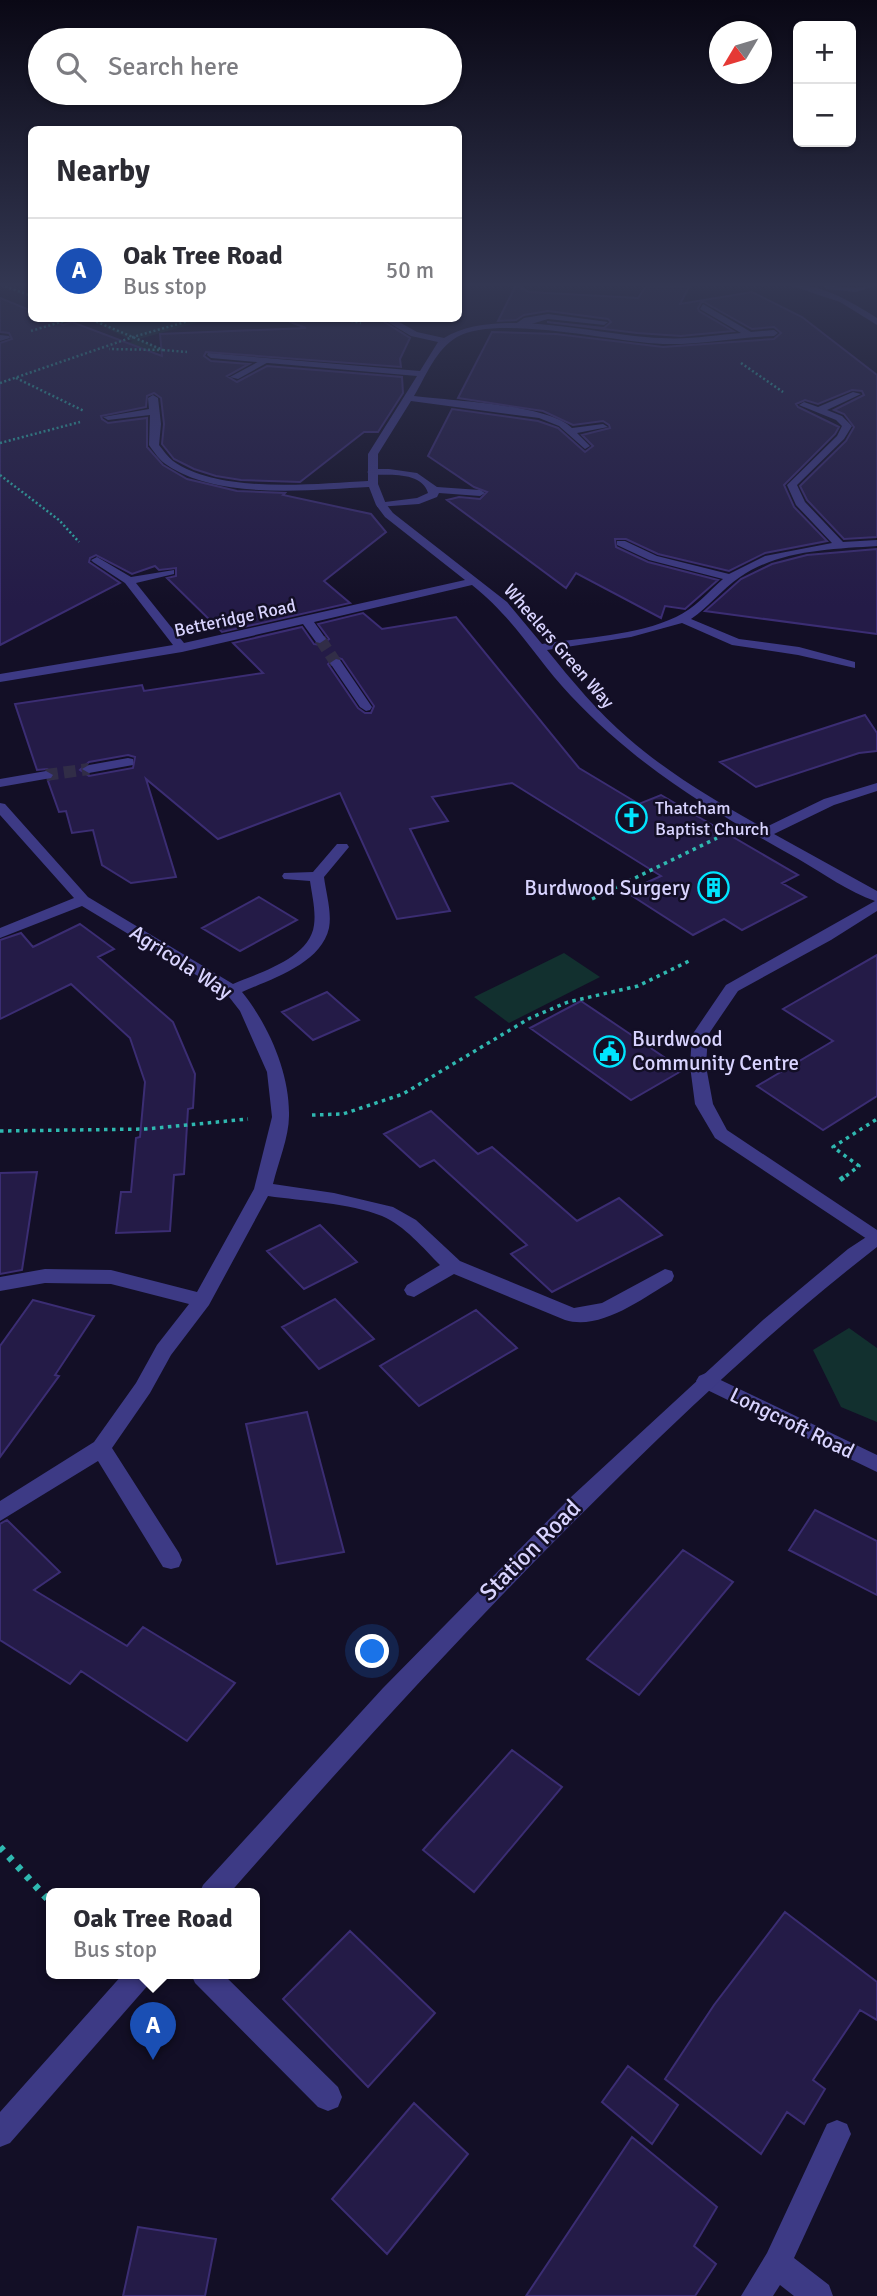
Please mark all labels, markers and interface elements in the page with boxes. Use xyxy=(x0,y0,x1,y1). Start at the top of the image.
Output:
north arrow xyxy=(709,21,772,84)
map controls xyxy=(793,21,856,147)
button: + xyxy=(793,21,856,84)
search box xyxy=(28,28,462,105)
icon: search xyxy=(52,48,90,86)
text: Search here xyxy=(108,51,239,83)
button: − xyxy=(793,84,856,147)
text: Nearby xyxy=(56,153,150,190)
text: Oak Tree Road xyxy=(123,240,283,272)
text: A xyxy=(72,256,86,285)
text: 50 m xyxy=(386,256,434,285)
text: Bus stop xyxy=(123,272,207,301)
street label: Wheelers Green Way xyxy=(499,579,619,713)
street label: Betteridge Road xyxy=(172,594,298,642)
place label: Thatcham Baptist Church xyxy=(655,797,769,840)
church icon: Thatcham Baptist Church xyxy=(615,801,649,835)
building icon: Burdwood Surgery xyxy=(696,871,730,905)
place label: Burdwood Surgery xyxy=(524,875,690,901)
street label: Agricola Way xyxy=(125,919,237,1005)
place label: Burdwood Community Centre xyxy=(632,1026,799,1076)
public building icon: Burdwood Community Centre xyxy=(592,1034,626,1068)
street label: Longcroft Road xyxy=(726,1382,858,1464)
street label: Station Road xyxy=(473,1493,587,1607)
your location xyxy=(355,1634,389,1668)
popup xyxy=(46,1888,260,1979)
text: Oak Tree Road xyxy=(73,1903,233,1935)
text: Bus stop xyxy=(73,1935,157,1964)
pin: A xyxy=(130,2002,176,2060)

